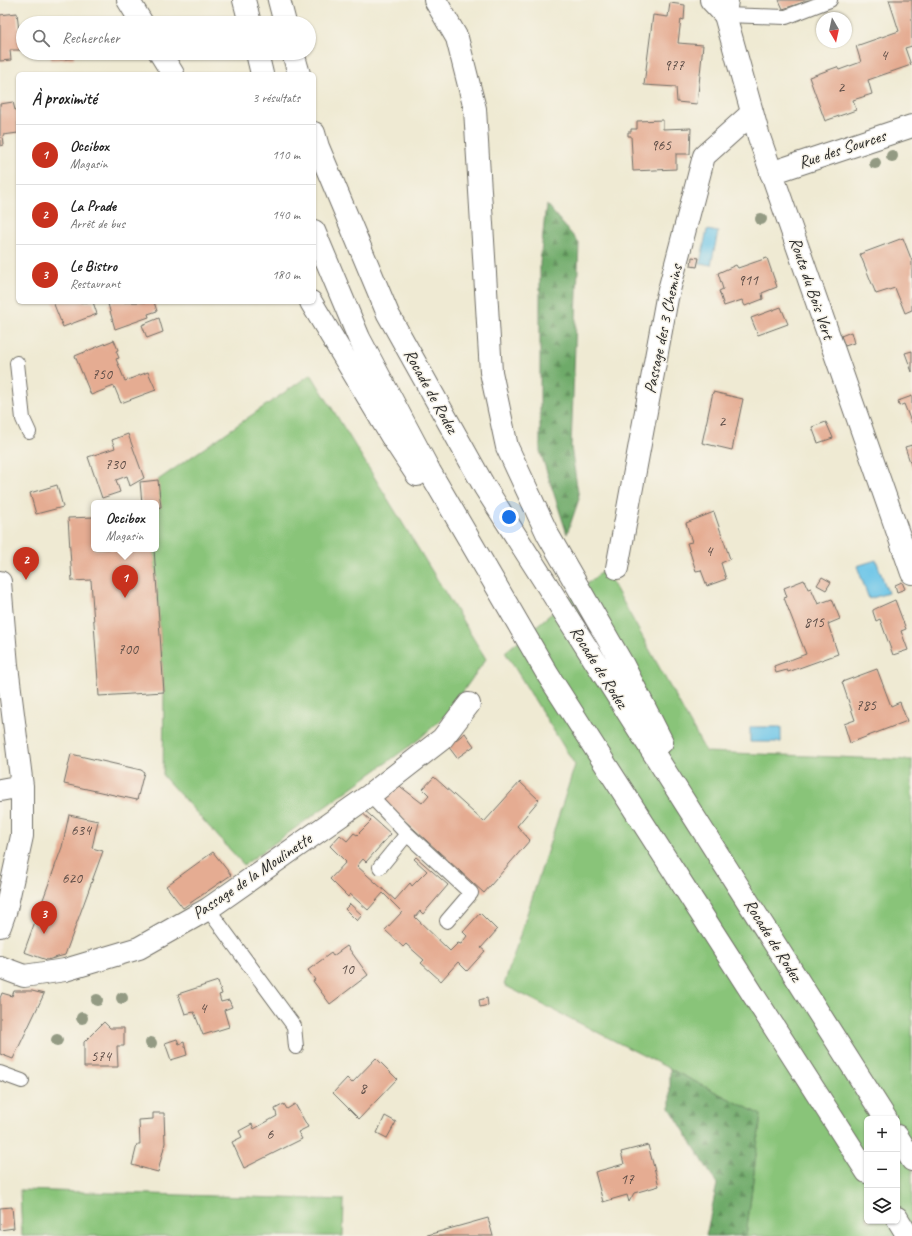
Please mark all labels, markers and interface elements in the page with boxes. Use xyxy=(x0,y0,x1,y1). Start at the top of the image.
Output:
north arrow xyxy=(816,12,852,48)
search box xyxy=(16,16,316,60)
icon: search xyxy=(30,27,52,49)
text: Rechercher xyxy=(62,29,120,48)
house number: 4 xyxy=(881,46,889,65)
house number: 977 xyxy=(664,56,685,75)
house number: 2 xyxy=(838,78,846,97)
text: À proximité xyxy=(32,88,97,109)
text: 3 résultats xyxy=(252,90,300,106)
street label: Rue des Sources xyxy=(796,125,889,173)
house number: 965 xyxy=(651,136,672,155)
text: Occibox xyxy=(70,137,109,156)
text: 1 xyxy=(42,147,48,163)
text: 110 m xyxy=(272,147,300,163)
text: Magasin xyxy=(70,156,108,172)
text: La Prade xyxy=(70,197,116,216)
text: 2 xyxy=(42,207,48,223)
text: 140 m xyxy=(272,207,300,223)
text: Arrêt de bus xyxy=(70,216,125,232)
street label: Route du Bois Vert xyxy=(785,234,840,344)
text: Le Bistro xyxy=(70,257,117,276)
street label: Passage des 3 Chemins xyxy=(639,261,687,395)
text: 3 xyxy=(42,267,48,283)
text: 180 m xyxy=(272,267,300,283)
house number: 911 xyxy=(738,271,759,290)
text: Restaurant xyxy=(70,276,120,292)
street label: Rocade de Rodez xyxy=(399,345,464,438)
house number: 750 xyxy=(92,365,113,384)
house number: 2 xyxy=(719,412,727,431)
house number: 730 xyxy=(105,455,126,474)
popup xyxy=(91,500,159,552)
your location xyxy=(499,507,519,527)
text: Occibox xyxy=(106,509,144,528)
text: Magasin xyxy=(106,528,143,544)
house number: 4 xyxy=(706,542,714,561)
pin: 2 xyxy=(13,547,39,580)
pin: 1 xyxy=(112,565,138,598)
house number: 815 xyxy=(804,613,825,632)
street label: Rocade de Rodez xyxy=(565,622,633,713)
house number: 700 xyxy=(118,640,139,659)
house number: 785 xyxy=(856,696,877,715)
house number: 634 xyxy=(71,821,92,840)
street label: Passage de la Moulinette xyxy=(188,828,317,924)
house number: 620 xyxy=(62,869,83,888)
street label: Rocade de Rodez xyxy=(739,895,807,986)
pin: 3 xyxy=(31,901,57,934)
house number: 10 xyxy=(340,960,355,979)
house number: 4 xyxy=(200,999,208,1018)
house number: 574 xyxy=(91,1047,112,1066)
house number: 8 xyxy=(360,1079,368,1098)
map controls xyxy=(864,1116,900,1224)
button: + xyxy=(864,1116,900,1152)
house number: 6 xyxy=(267,1125,275,1144)
button: − xyxy=(864,1152,900,1188)
house number: 17 xyxy=(620,1170,635,1189)
button: layers xyxy=(864,1188,900,1224)

